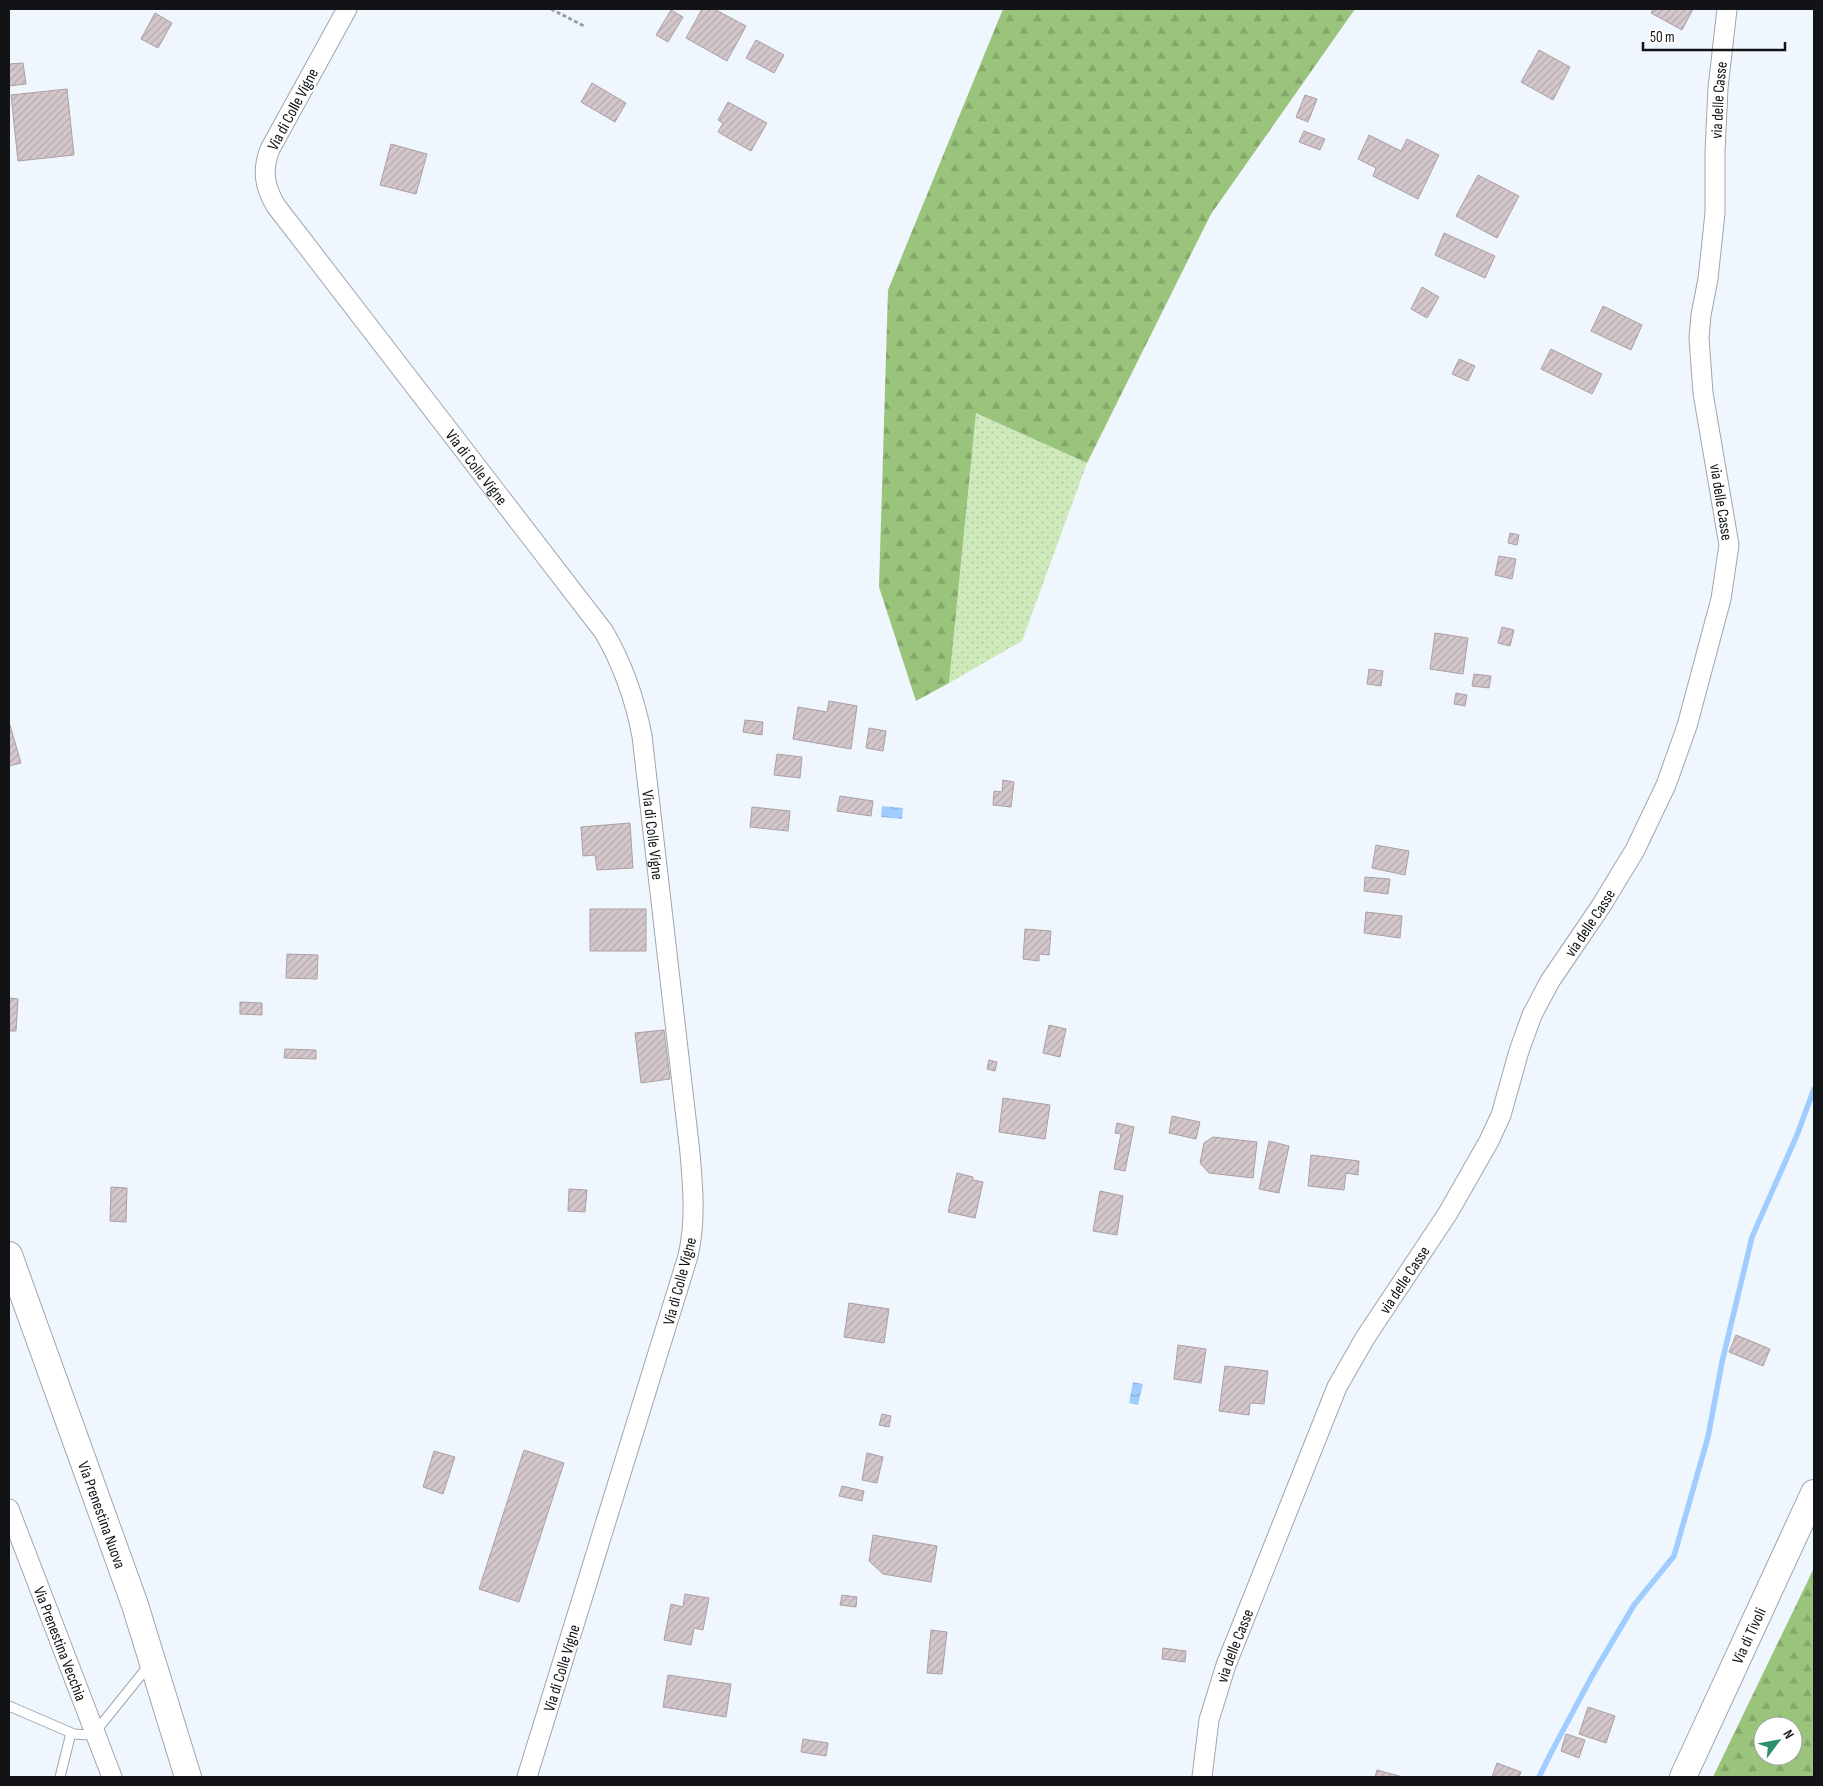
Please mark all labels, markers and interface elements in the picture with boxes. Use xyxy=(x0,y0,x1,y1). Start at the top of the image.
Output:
scale bar xyxy=(1643,20,1786,52)
text: 50 m xyxy=(1650,28,1675,47)
street label: via delle Casse xyxy=(1708,61,1732,139)
street label: Via di Colle Vigne xyxy=(264,65,323,154)
street label: Via di Colle Vigne xyxy=(441,426,511,510)
street label: via delle Casse xyxy=(1705,463,1736,542)
street label: Via di Colle Vigne xyxy=(637,789,666,881)
street label: via delle Casse xyxy=(1561,886,1620,961)
street label: Via di Colle Vigne xyxy=(660,1235,701,1327)
street label: via delle Casse xyxy=(1376,1243,1434,1318)
street label: Via Prenestina Nuova xyxy=(73,1459,129,1571)
street label: Via Prenestina Vecchia xyxy=(29,1584,90,1704)
street label: Via di Tivoli xyxy=(1729,1605,1771,1667)
street label: via delle Casse xyxy=(1213,1607,1258,1685)
street label: Via di Colle Vigne xyxy=(540,1623,585,1714)
north arrow xyxy=(1753,1716,1803,1766)
text: N xyxy=(1779,1727,1798,1742)

